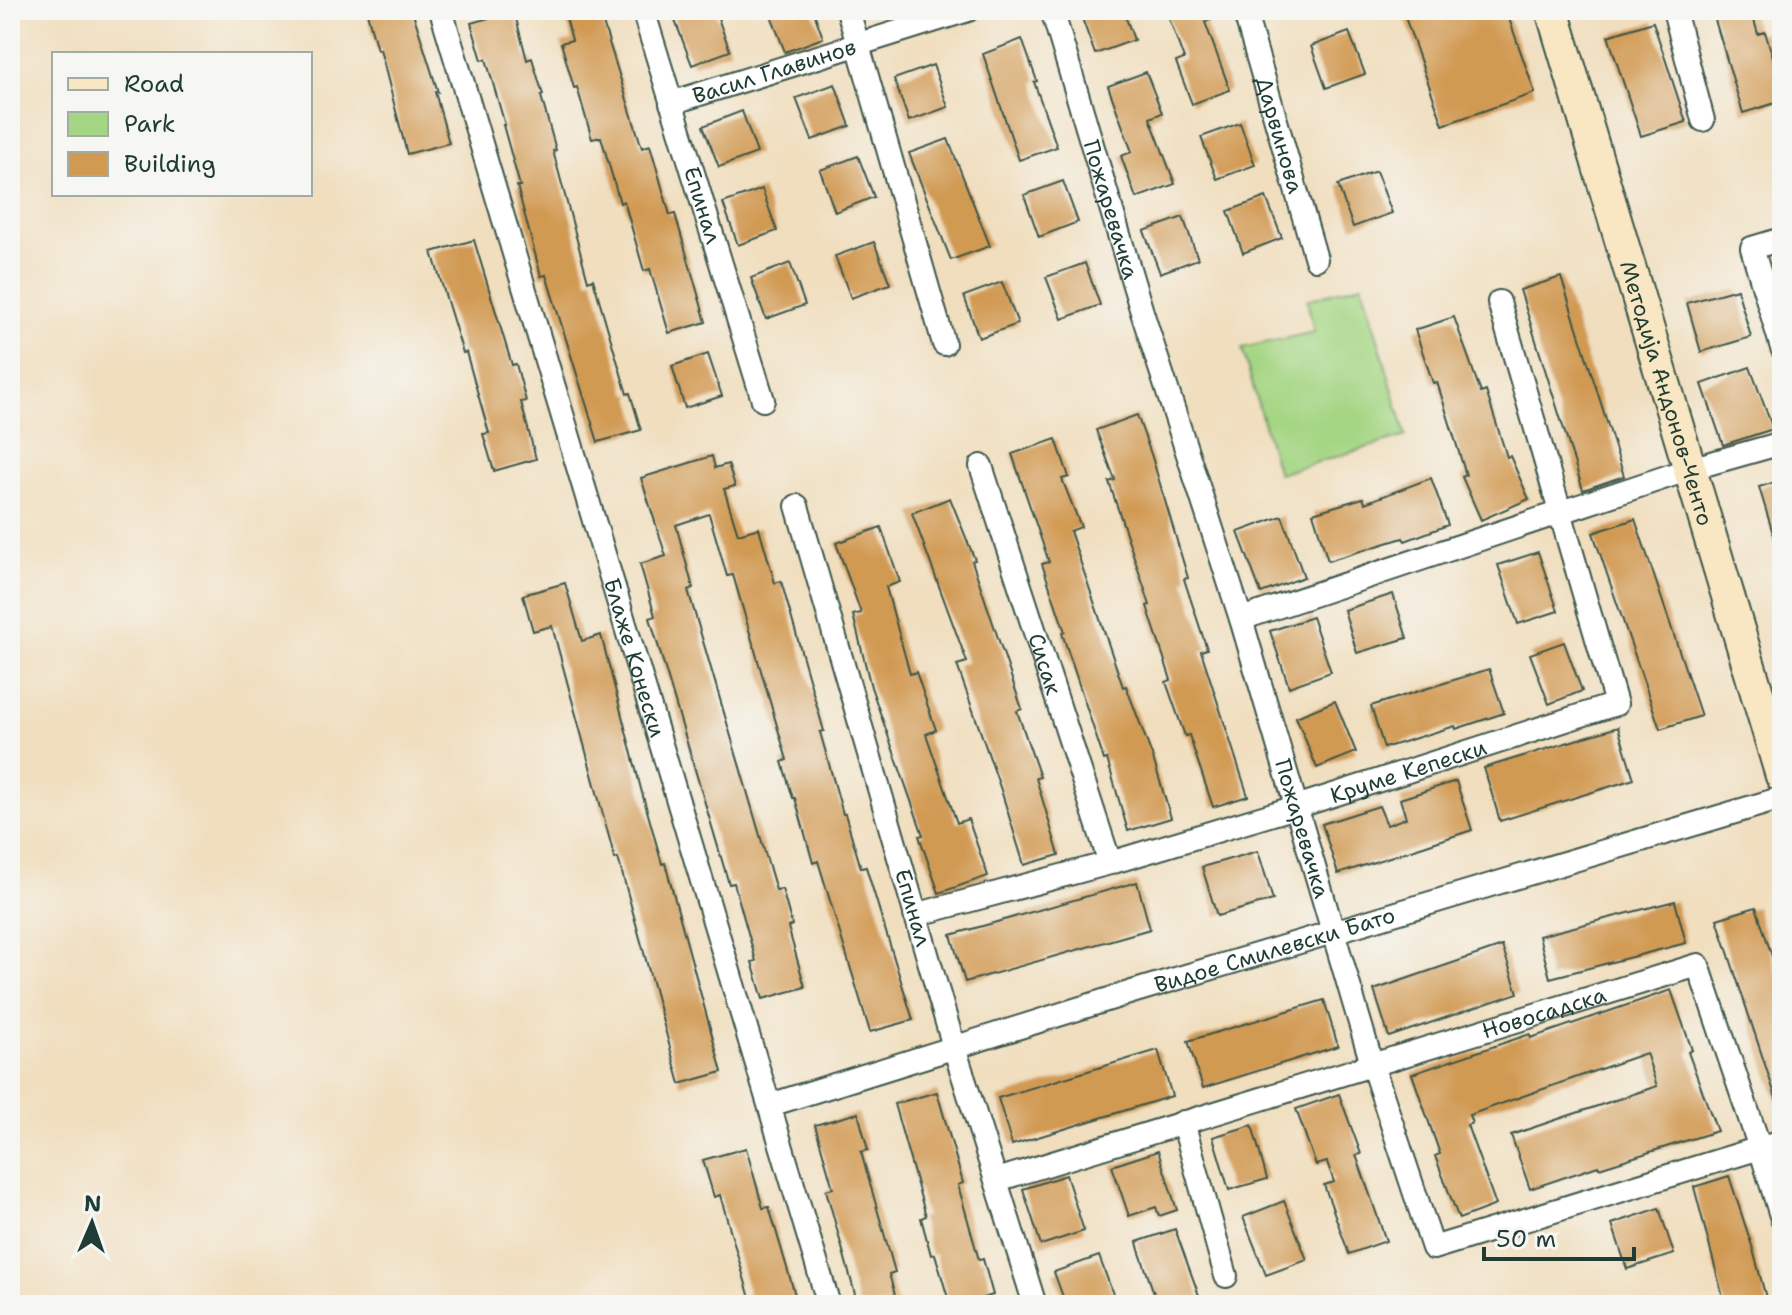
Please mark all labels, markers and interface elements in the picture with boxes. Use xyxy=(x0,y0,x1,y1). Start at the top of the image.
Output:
street label: Васил Главинов xyxy=(689,32,860,110)
legend xyxy=(52,52,312,196)
text: Road xyxy=(124,68,184,100)
street label: Дарвинова xyxy=(1249,73,1310,197)
text: Park xyxy=(124,108,176,140)
street label: Пожаревачка xyxy=(1076,136,1145,283)
text: Building xyxy=(124,148,216,180)
street label: Епинал xyxy=(677,163,728,247)
street label: Методија Андонов-Ченто xyxy=(1613,257,1720,529)
street label: Блаже Конески xyxy=(597,575,672,741)
street label: Сисак xyxy=(1021,629,1068,699)
street label: Круме Кепески xyxy=(1327,733,1490,810)
street label: Пожаревачка xyxy=(1268,755,1336,902)
street label: Епинал xyxy=(888,866,938,950)
street label: Видое Смилевски Бато xyxy=(1151,900,1399,1000)
street label: Новосадска xyxy=(1478,980,1610,1045)
north arrow xyxy=(52,1183,132,1263)
text: N xyxy=(83,1189,102,1218)
scale bar xyxy=(1484,1211,1634,1261)
text: 50 m xyxy=(1496,1223,1556,1255)

